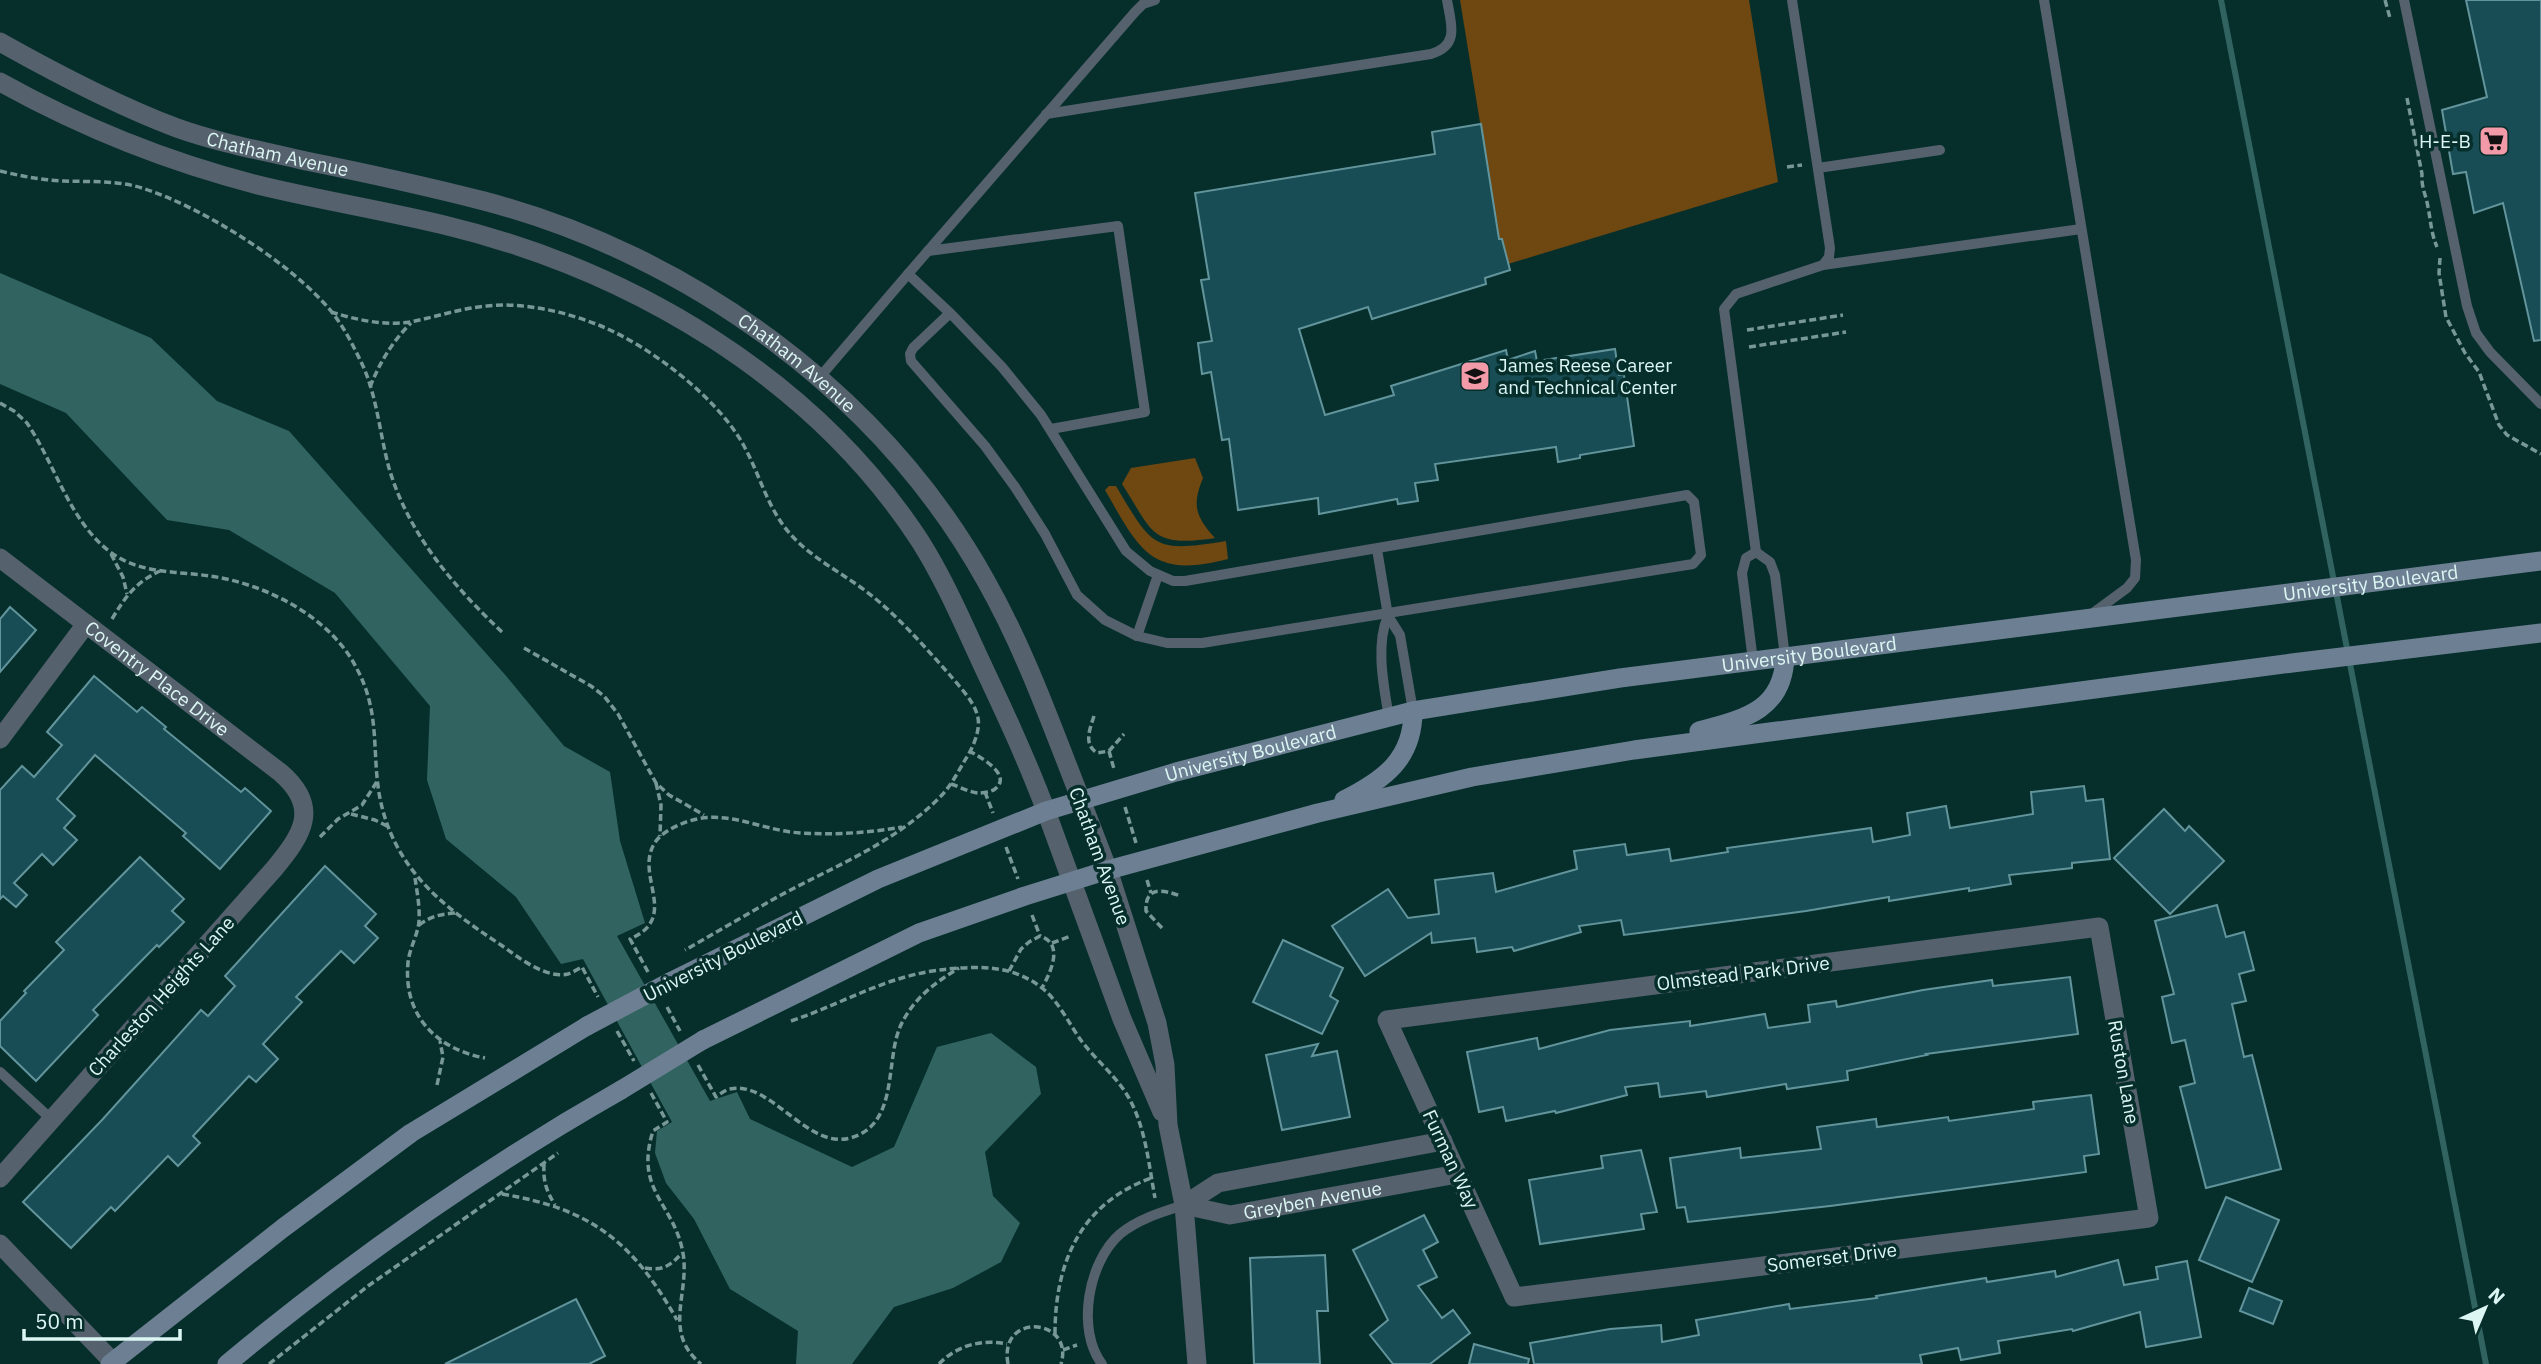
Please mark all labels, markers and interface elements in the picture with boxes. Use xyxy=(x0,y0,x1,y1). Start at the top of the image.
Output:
supermarket icon: H-E-B xyxy=(2477,124,2511,158)
street label: Chatham Avenue xyxy=(204,126,351,181)
place label: H-E-B xyxy=(2419,129,2471,153)
street label: Chatham Avenue xyxy=(733,308,861,417)
place label: James Reese Career and Technical Center xyxy=(1498,353,1677,399)
school or university icon: James Reese Career and Technical Center xyxy=(1458,359,1492,393)
street label: University Boulevard xyxy=(2282,560,2460,606)
street label: Coventry Place Drive xyxy=(80,615,234,741)
street label: University Boulevard xyxy=(1720,631,1898,677)
street label: University Boulevard xyxy=(1162,719,1339,787)
street label: Chatham Avenue xyxy=(1064,784,1136,928)
street label: University Boulevard xyxy=(639,905,807,1007)
street label: Charleston Heights Lane xyxy=(83,911,239,1081)
street label: Olmstead Park Drive xyxy=(1655,950,1831,996)
street label: Ruston Lane xyxy=(2103,1018,2145,1126)
street label: Furman Way xyxy=(1418,1106,1485,1213)
street label: Greyben Avenue xyxy=(1241,1176,1384,1224)
street label: Somerset Drive xyxy=(1766,1237,1898,1277)
north arrow xyxy=(2450,1273,2520,1343)
text: N xyxy=(2484,1282,2510,1309)
scale bar xyxy=(24,1298,180,1342)
text: 50 m xyxy=(35,1307,84,1335)

